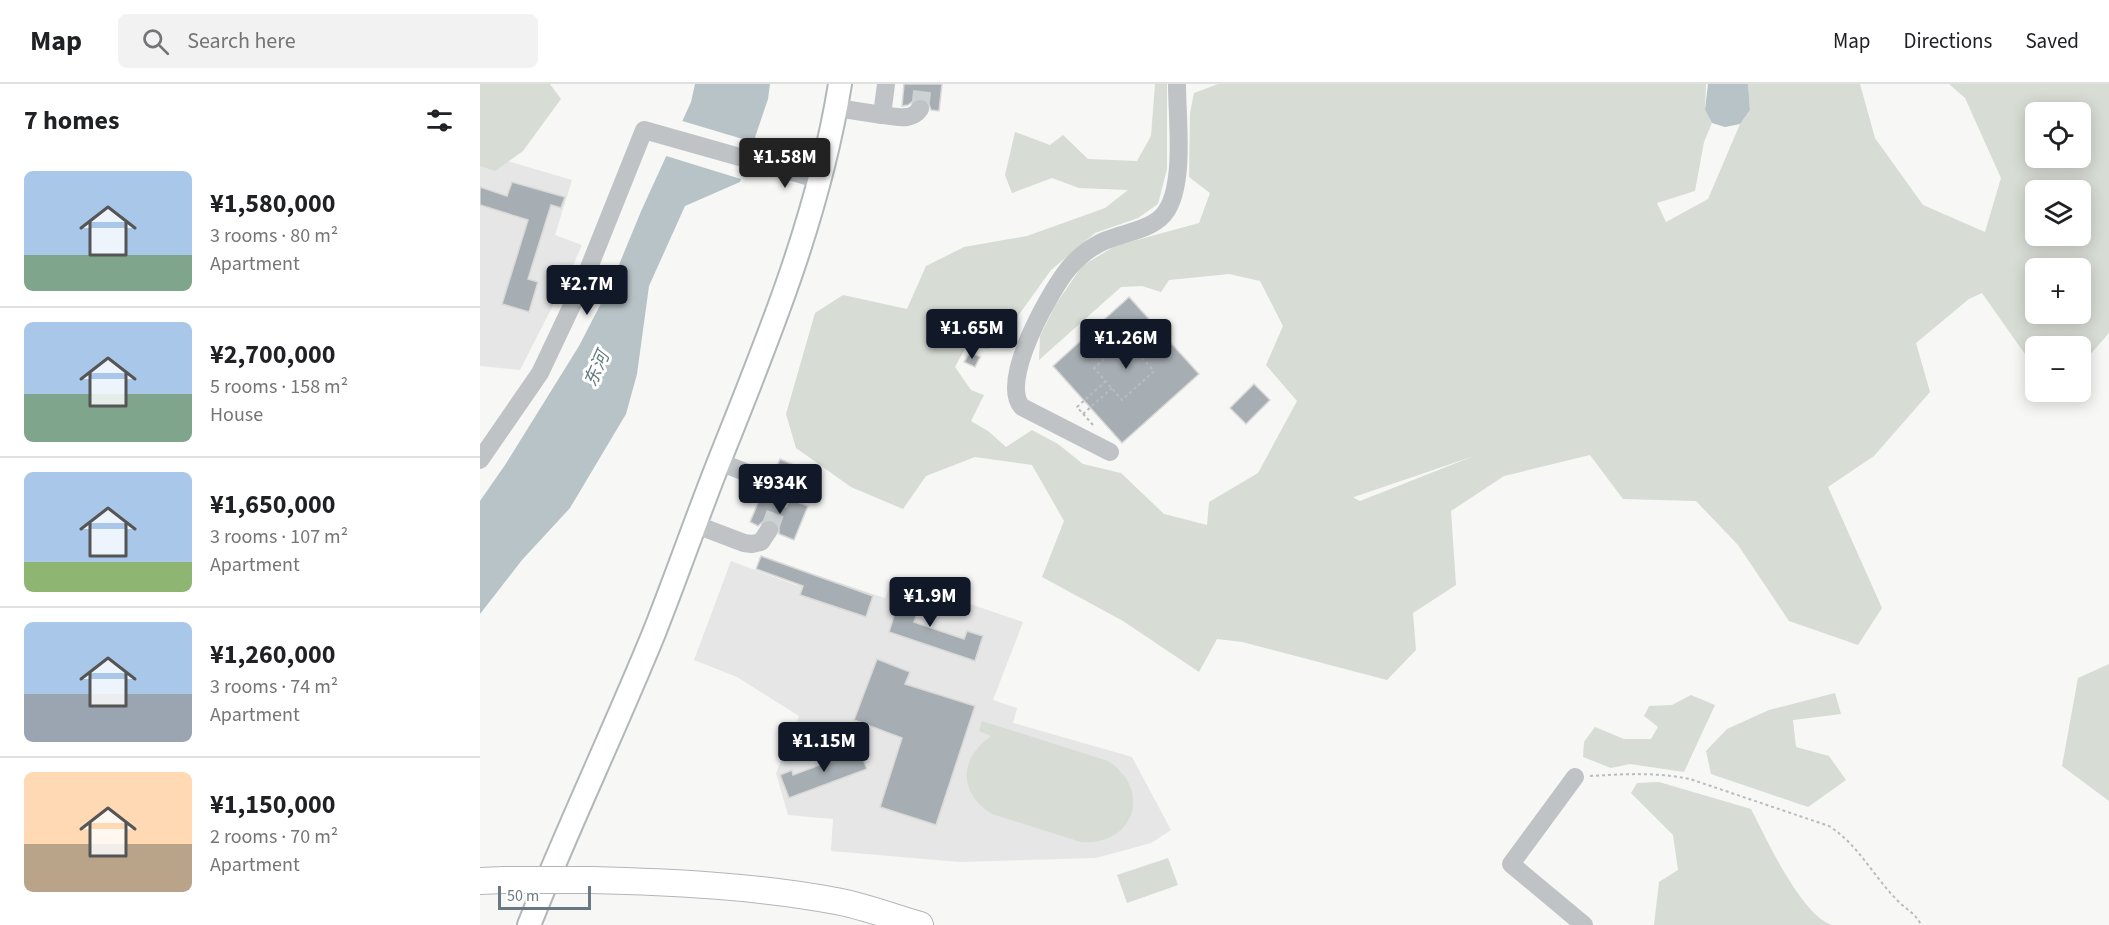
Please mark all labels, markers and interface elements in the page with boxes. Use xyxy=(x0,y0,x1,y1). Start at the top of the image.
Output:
search box xyxy=(118,14,538,68)
text: Map xyxy=(30,21,82,61)
icon: search xyxy=(139,25,172,58)
text: Search here xyxy=(187,25,296,57)
text: Map xyxy=(1833,26,1871,56)
text: Directions xyxy=(1904,26,1992,56)
text: Saved xyxy=(2025,26,2079,56)
text: 7 homes xyxy=(24,102,119,139)
map controls xyxy=(2025,102,2091,402)
button: locate xyxy=(2025,102,2091,168)
icon: filters xyxy=(423,104,456,137)
pin: ¥1.58M xyxy=(736,138,834,189)
text: ¥1.58M xyxy=(753,143,817,171)
button: layers xyxy=(2025,180,2091,246)
text: ¥1,580,000 xyxy=(210,185,335,222)
icon: home xyxy=(72,195,144,267)
text: 3 rooms · 80 m² xyxy=(210,222,338,250)
text: Apartment xyxy=(210,250,300,278)
button: + xyxy=(2025,258,2091,324)
pin: ¥2.7M xyxy=(545,265,629,316)
text: ¥2.7M xyxy=(561,270,613,298)
pin: ¥1.65M xyxy=(923,309,1021,360)
text: ¥1.65M xyxy=(940,314,1004,342)
pin: ¥1.26M xyxy=(1077,319,1175,370)
text: ¥1.26M xyxy=(1094,324,1158,352)
text: ¥2,700,000 xyxy=(210,336,335,373)
button: − xyxy=(2025,336,2091,402)
water label: 东河 xyxy=(578,345,617,391)
icon: home xyxy=(72,346,144,418)
text: 5 rooms · 158 m² xyxy=(210,373,348,401)
text: House xyxy=(210,401,263,429)
pin: ¥934K xyxy=(738,464,822,515)
text: ¥934K xyxy=(753,469,807,497)
text: ¥1,650,000 xyxy=(210,486,335,523)
icon: home xyxy=(72,496,144,568)
text: 3 rooms · 107 m² xyxy=(210,523,348,551)
text: Apartment xyxy=(210,551,300,579)
pin: ¥1.9M xyxy=(888,577,972,628)
text: ¥1.9M xyxy=(904,582,956,610)
text: ¥1,260,000 xyxy=(210,636,335,673)
icon: home xyxy=(72,646,144,718)
text: 3 rooms · 74 m² xyxy=(210,673,338,701)
text: Apartment xyxy=(210,701,300,729)
pin: ¥1.15M xyxy=(775,722,873,773)
text: ¥1.15M xyxy=(792,727,856,755)
text: ¥1,150,000 xyxy=(210,786,335,823)
icon: home xyxy=(72,796,144,868)
text: 2 rooms · 70 m² xyxy=(210,823,338,851)
text: Apartment xyxy=(210,851,300,879)
scale bar xyxy=(498,883,591,910)
text: 50 m xyxy=(507,885,539,907)

